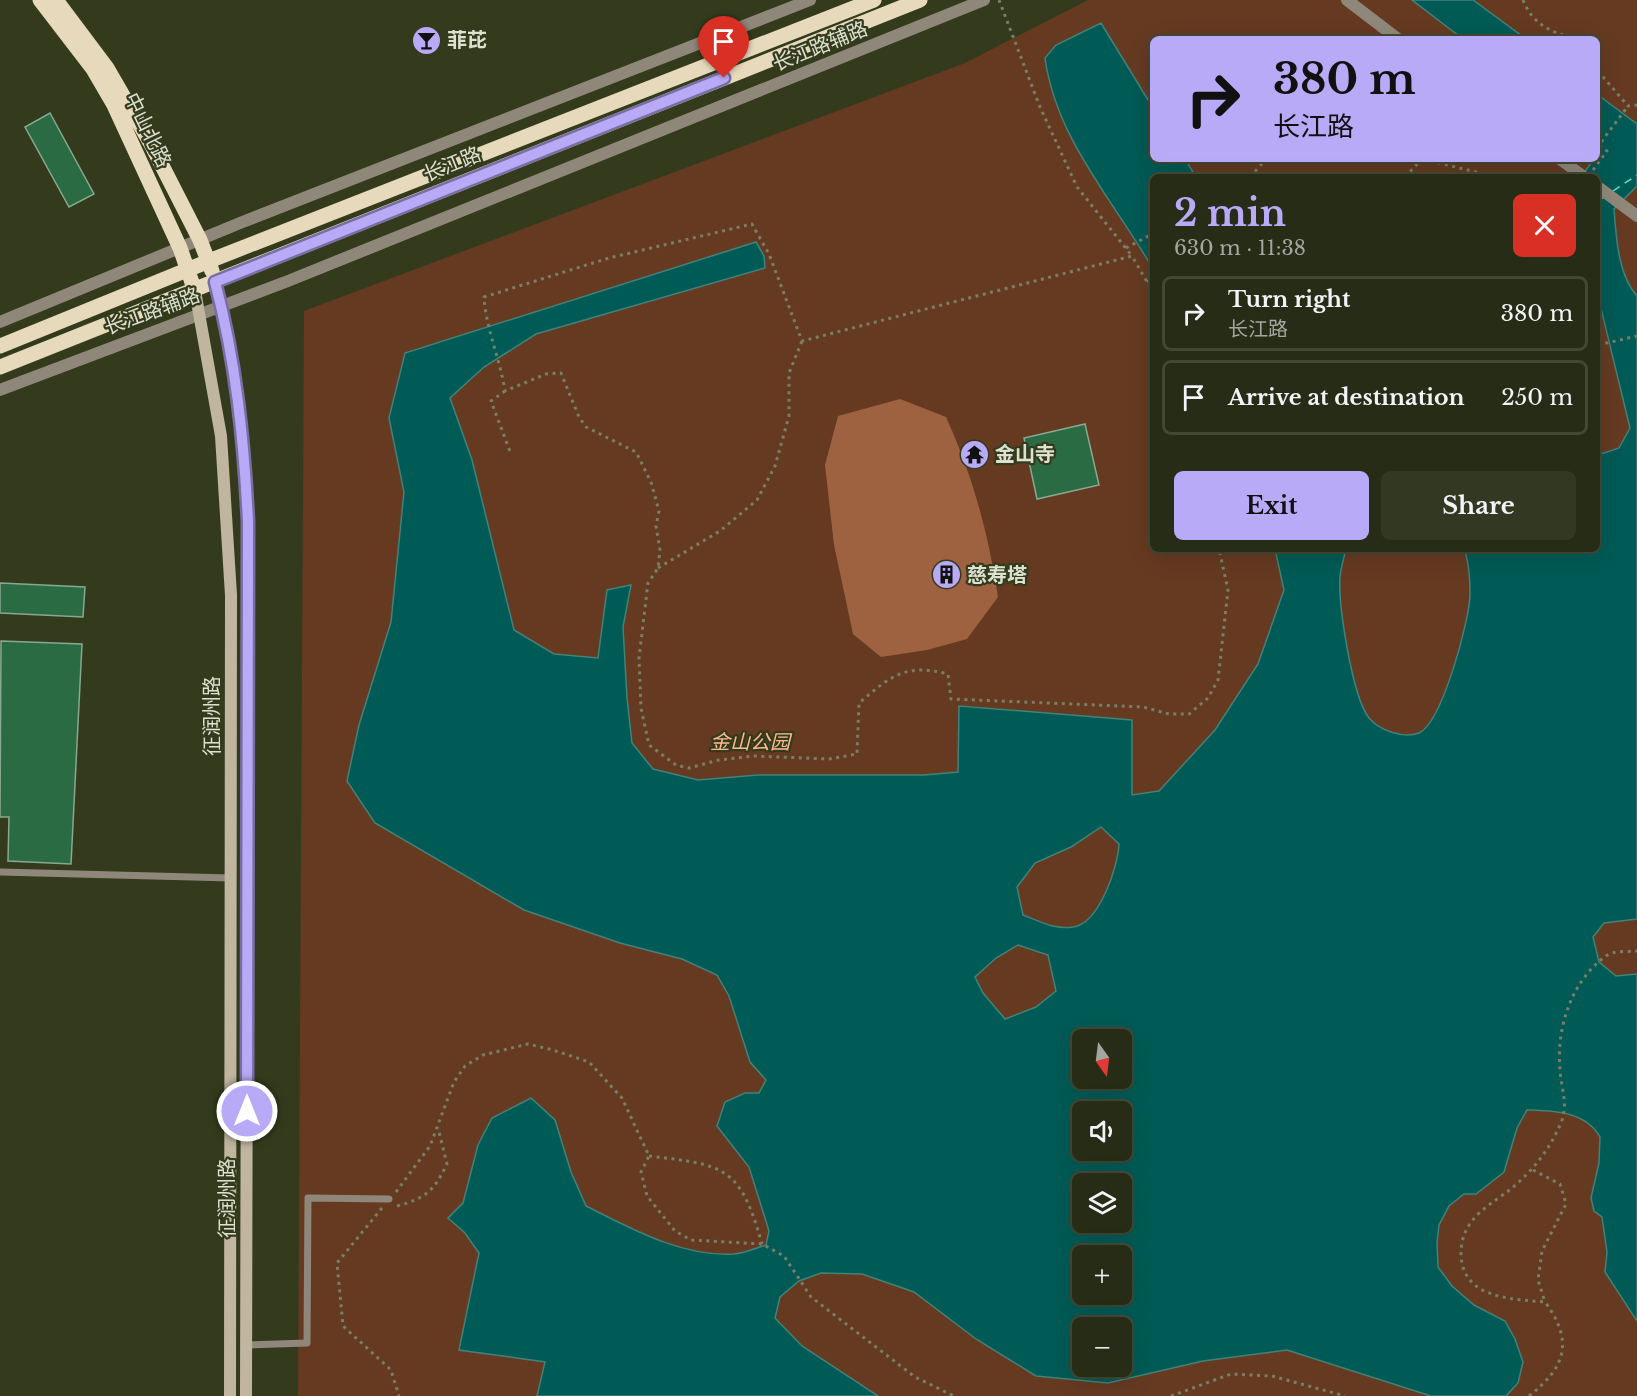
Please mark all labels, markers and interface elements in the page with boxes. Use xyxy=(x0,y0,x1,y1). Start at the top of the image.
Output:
pin xyxy=(698,16,749,78)
street label: 长江路辅路 xyxy=(769,16,871,76)
bar icon: 菲芘 xyxy=(410,24,442,56)
icon: arrive xyxy=(707,25,740,58)
place label: 菲芘 xyxy=(447,28,487,52)
text: 380 m xyxy=(1273,53,1416,105)
icon: right xyxy=(1174,60,1252,138)
street label: 中山北路 xyxy=(120,89,176,171)
text: 长江路 xyxy=(1273,110,1354,143)
street label: 长江路 xyxy=(420,142,484,186)
text: 2 min xyxy=(1174,191,1286,236)
button: close xyxy=(1513,194,1576,257)
text: 630 m · 11:38 xyxy=(1174,236,1306,260)
street label: 长江路辅路 xyxy=(101,283,203,339)
text: Turn right xyxy=(1228,286,1350,313)
icon: right xyxy=(1177,297,1210,330)
text: 380 m xyxy=(1500,300,1573,327)
text: 长江路 xyxy=(1228,317,1288,341)
icon: arrive xyxy=(1177,381,1210,414)
text: Arrive at destination xyxy=(1228,384,1465,411)
text: 250 m xyxy=(1501,384,1573,411)
temple icon: 金山寺 xyxy=(958,438,990,470)
place label: 金山寺 xyxy=(995,442,1055,466)
button: Exit xyxy=(1174,471,1369,540)
button: Share xyxy=(1381,471,1576,540)
building icon: 慈寿塔 xyxy=(930,559,962,591)
place label: 慈寿塔 xyxy=(967,563,1027,587)
street label: 征润州路 xyxy=(200,676,224,756)
park label: 金山公园 xyxy=(710,730,793,754)
north arrow xyxy=(1072,1029,1132,1089)
map controls xyxy=(1072,1029,1132,1377)
position arrow xyxy=(215,1079,279,1143)
button: sound xyxy=(1072,1101,1132,1161)
street label: 征润州路 xyxy=(215,1158,239,1238)
button: layers xyxy=(1072,1173,1132,1233)
button: + xyxy=(1072,1245,1132,1305)
button: − xyxy=(1072,1317,1132,1377)

